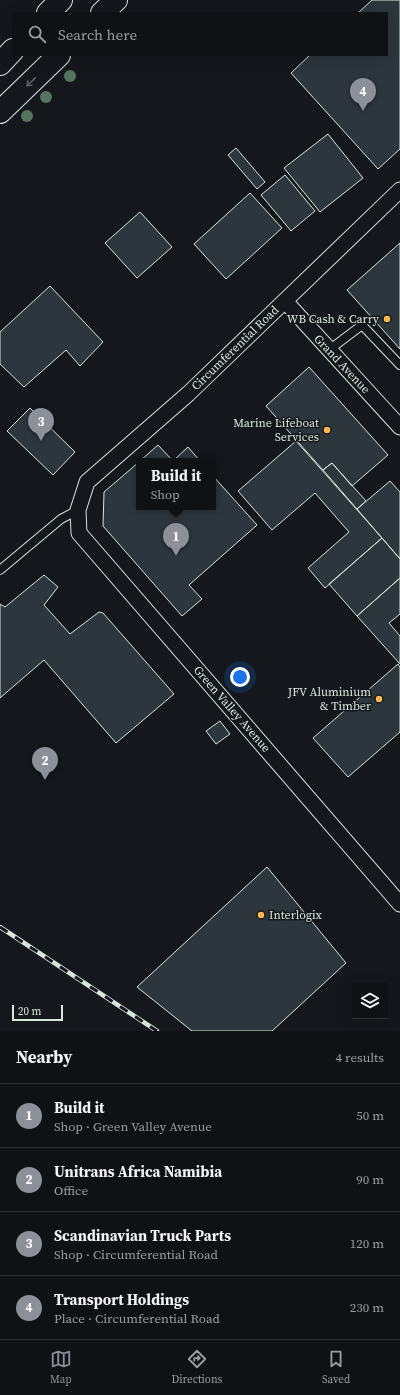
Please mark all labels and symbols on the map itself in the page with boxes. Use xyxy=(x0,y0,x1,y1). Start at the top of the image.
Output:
one-way arrow xyxy=(26,77,36,87)
pin: 4 xyxy=(350,78,376,111)
street label: Circumferential Road xyxy=(188,302,282,394)
place label: WB Cash & Carry xyxy=(287,311,380,327)
marker: WB Cash & Carry xyxy=(382,314,392,324)
street label: Grand Avenue xyxy=(310,331,374,397)
pin: 3 xyxy=(28,408,54,441)
place label: Marine Lifeboat Services xyxy=(233,415,319,445)
marker: Marine Lifeboat Services xyxy=(322,425,332,435)
pin: 1 xyxy=(163,523,189,556)
street label: Green Valley Avenue xyxy=(190,662,274,756)
your location xyxy=(230,667,250,687)
place label: JFV Aluminium & Timber xyxy=(287,684,371,714)
marker: JFV Aluminium & Timber xyxy=(374,694,384,704)
pin: 2 xyxy=(32,747,58,780)
place label: Interlogix xyxy=(269,907,323,923)
marker: Interlogix xyxy=(256,910,266,920)
scale bar xyxy=(12,1003,63,1022)

